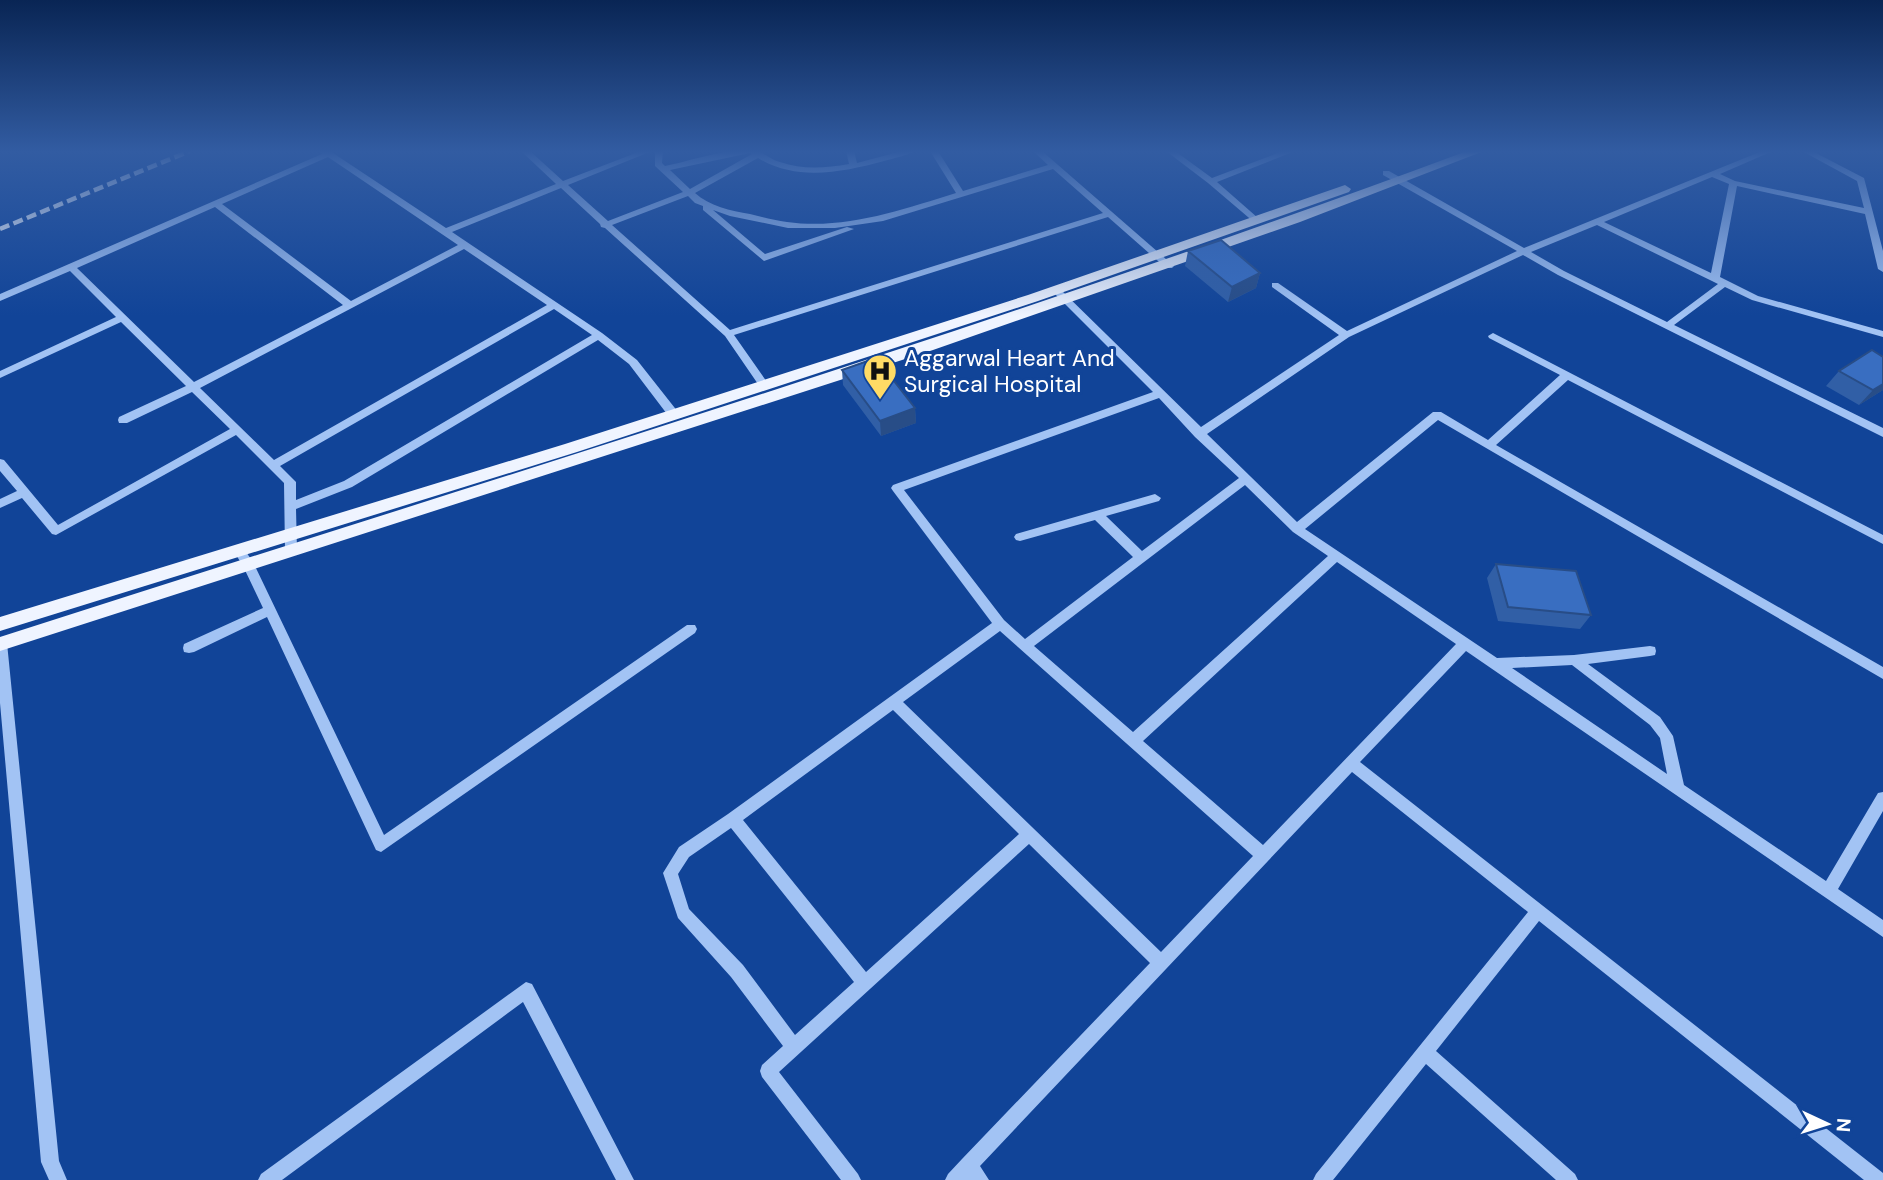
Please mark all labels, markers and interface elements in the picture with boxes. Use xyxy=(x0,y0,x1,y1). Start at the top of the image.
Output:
place label: Aggarwal Heart And Surgical Hospital xyxy=(904,343,1115,399)
hospital icon: Aggarwal Heart And Surgical Hospital xyxy=(861,352,899,401)
north arrow xyxy=(1792,1089,1862,1159)
text: N xyxy=(1831,1117,1856,1133)

